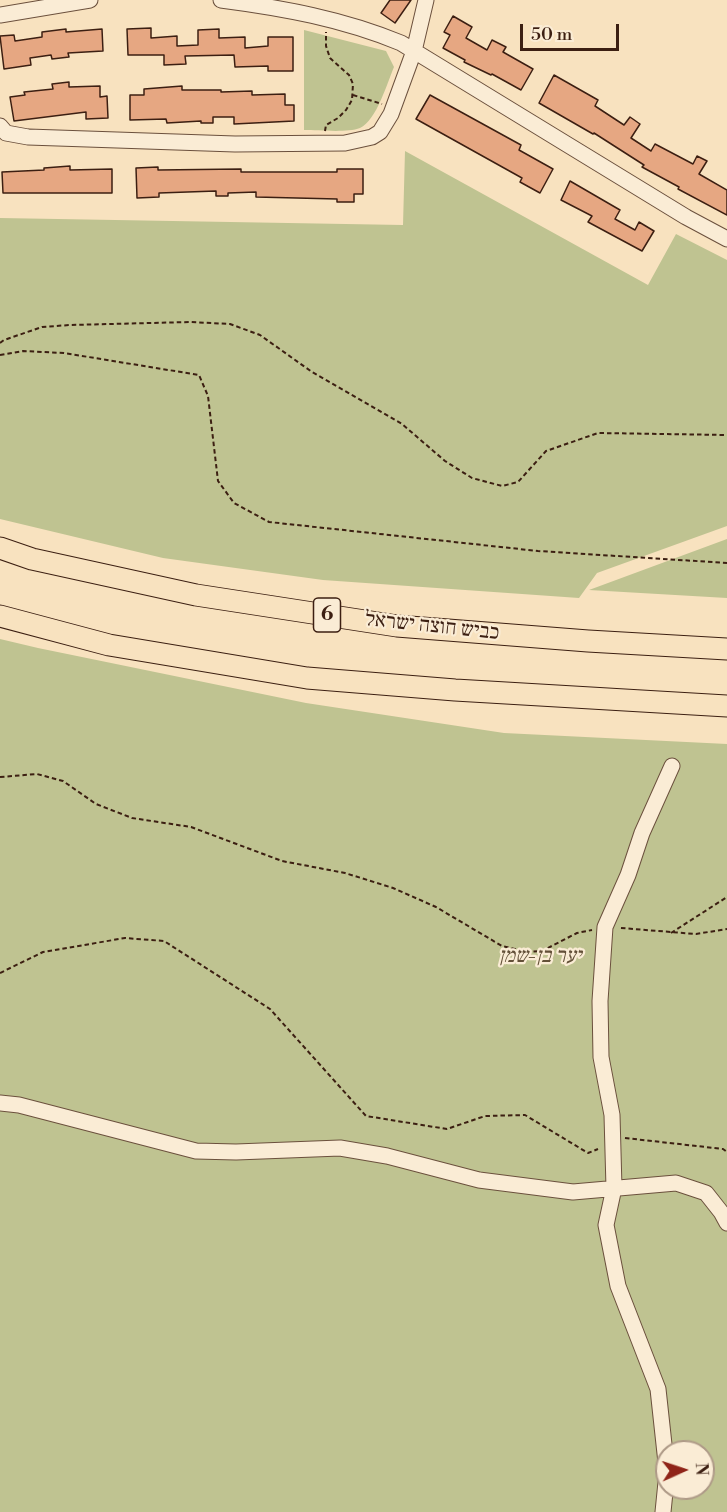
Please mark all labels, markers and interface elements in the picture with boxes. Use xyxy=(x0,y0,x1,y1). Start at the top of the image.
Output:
scale bar xyxy=(523,12,622,50)
text: 50 m xyxy=(531,23,572,46)
road number: 6 xyxy=(314,598,340,632)
street label: כביש חוצה ישראל xyxy=(363,607,501,647)
park label: יער בן-שמן xyxy=(499,944,581,970)
north arrow xyxy=(655,1440,715,1500)
text: N xyxy=(691,1462,711,1476)

